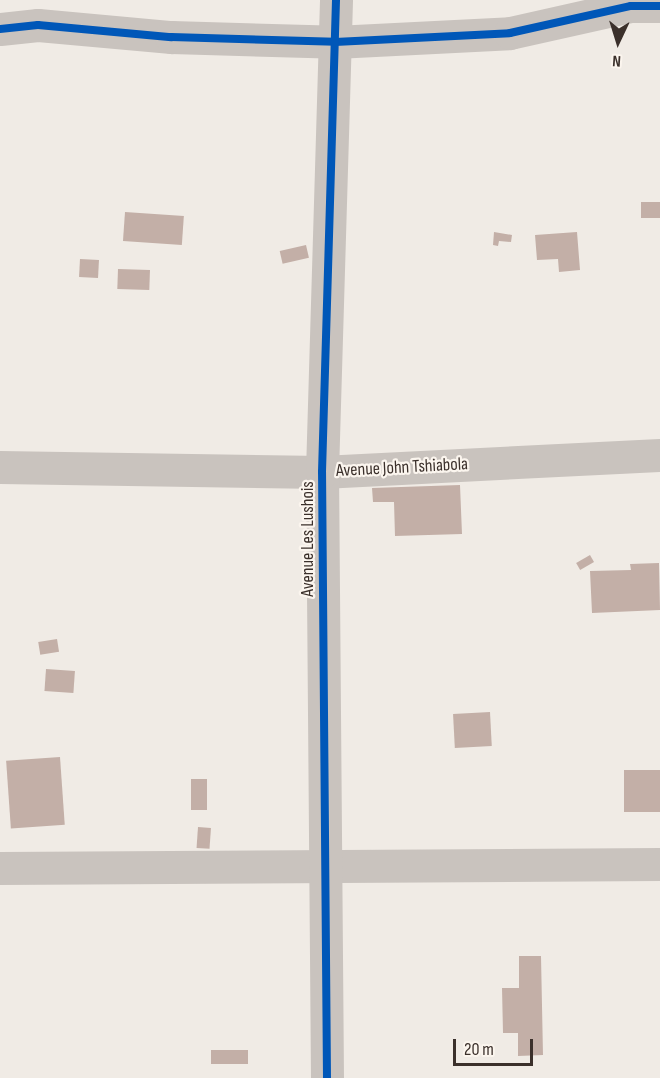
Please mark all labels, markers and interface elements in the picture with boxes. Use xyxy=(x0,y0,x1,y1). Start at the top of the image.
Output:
north arrow xyxy=(588,12,648,72)
text: N xyxy=(612,51,622,70)
street label: Avenue John Tshiabola xyxy=(335,454,469,482)
street label: Avenue Les Lushois xyxy=(297,481,319,597)
scale bar xyxy=(456,1027,536,1065)
text: 20 m xyxy=(464,1039,494,1060)

